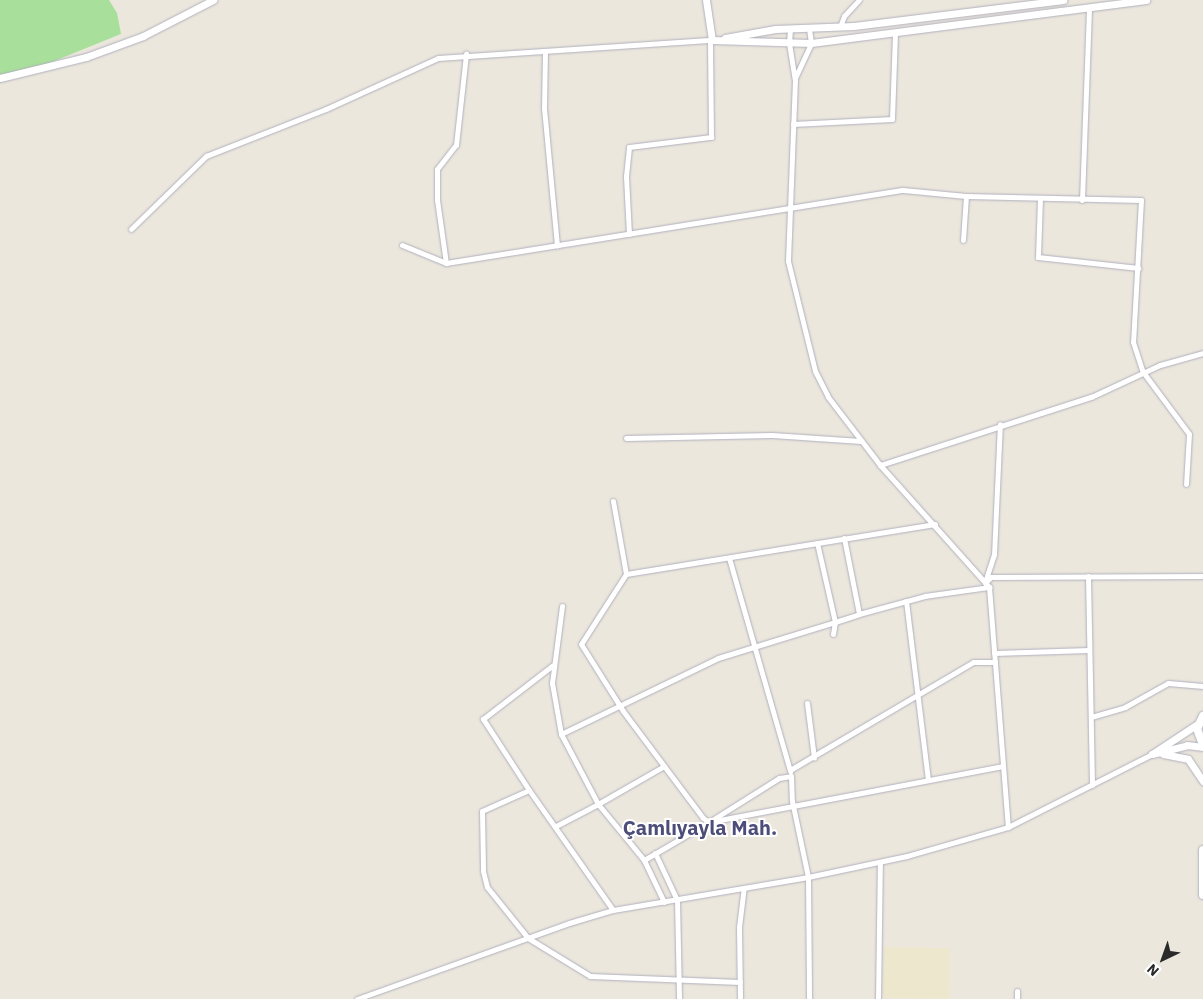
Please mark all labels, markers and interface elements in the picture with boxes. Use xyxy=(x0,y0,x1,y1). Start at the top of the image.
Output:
district label: Çamlıyayla Mah. xyxy=(623,815,777,839)
north arrow xyxy=(1138,934,1188,984)
text: N xyxy=(1143,960,1163,980)

